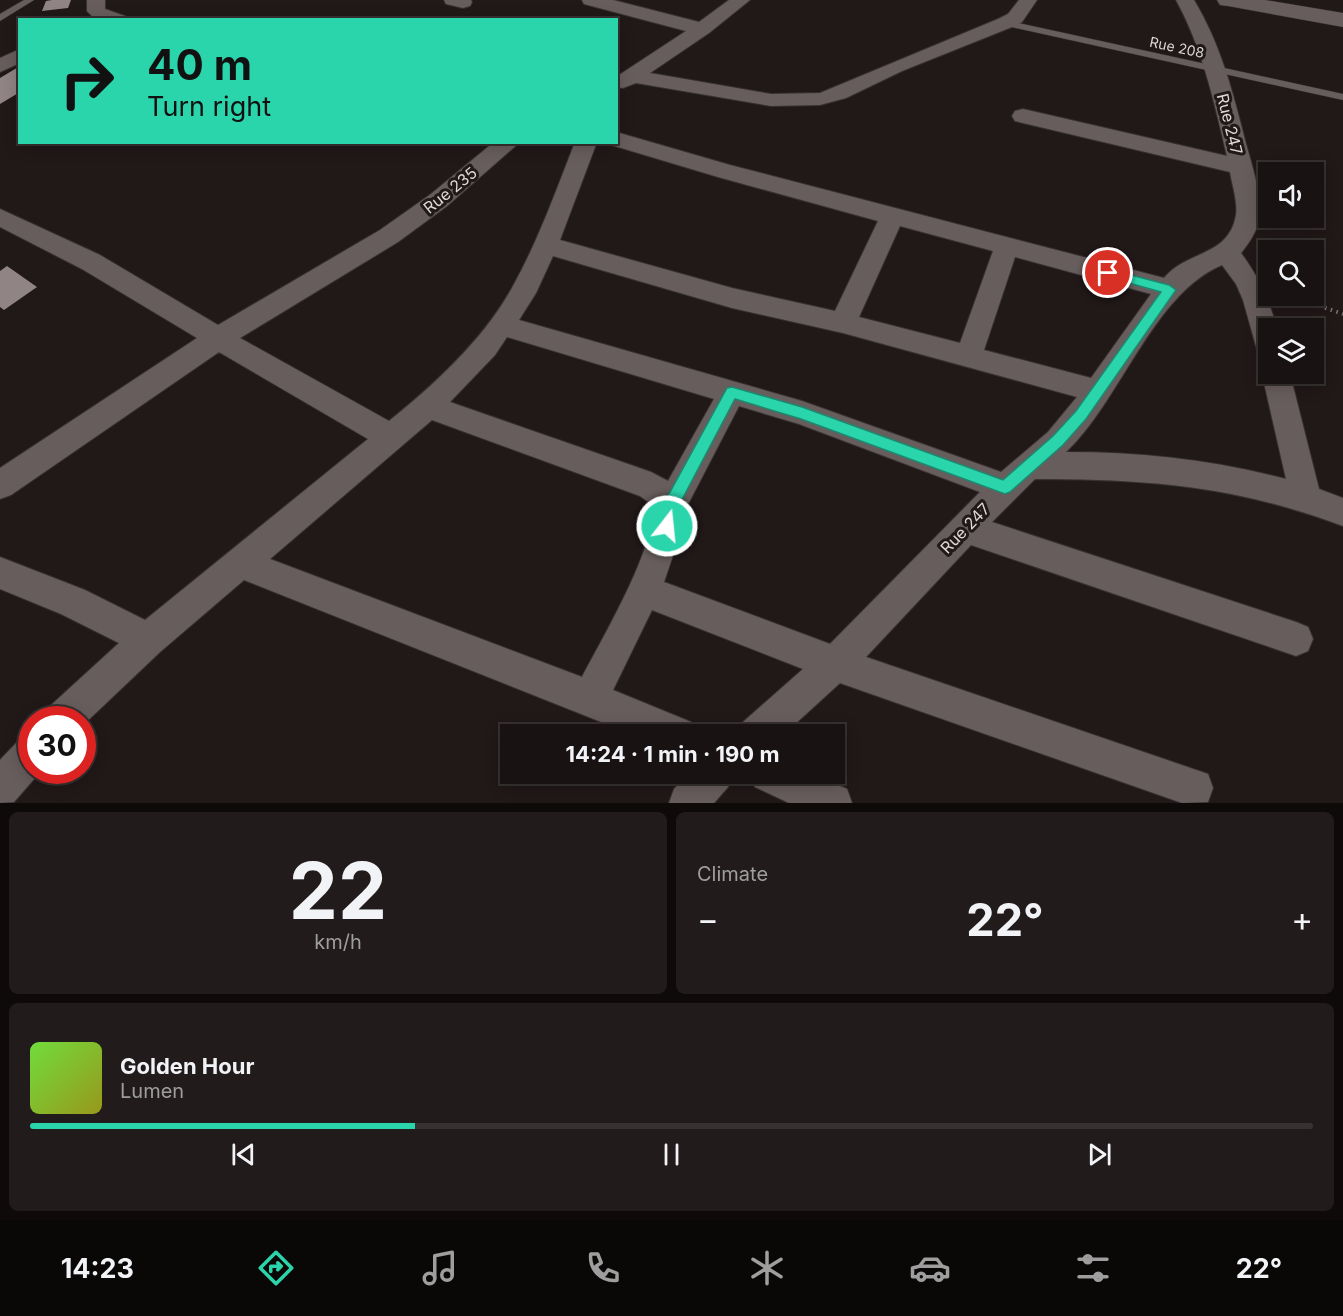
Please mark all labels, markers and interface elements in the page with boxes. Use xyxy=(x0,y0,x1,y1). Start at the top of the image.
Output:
street label: Rue 208 xyxy=(1148,33,1206,61)
text: 40 m xyxy=(147,39,252,90)
icon: right xyxy=(48,42,126,120)
text: Turn right xyxy=(147,90,271,123)
street label: Rue 247 xyxy=(1213,91,1247,157)
street label: Rue 235 xyxy=(419,162,481,218)
map controls xyxy=(1258,162,1324,384)
button: sound xyxy=(1258,162,1324,228)
button: search xyxy=(1258,240,1324,306)
pin xyxy=(1082,247,1133,298)
icon: arrive xyxy=(1091,256,1124,289)
button: layers xyxy=(1258,318,1324,384)
position arrow xyxy=(635,494,699,558)
street label: Rue 247 xyxy=(936,499,994,557)
speed limit sign: 30 xyxy=(18,706,96,784)
text: 14:24 · 1 min · 190 m xyxy=(566,741,779,767)
text: 22 xyxy=(289,843,387,938)
text: Climate xyxy=(697,862,768,886)
text: 22° xyxy=(966,892,1044,947)
text: − xyxy=(697,899,719,939)
text: + xyxy=(1291,899,1313,939)
text: km/h xyxy=(314,930,362,954)
text: Golden Hour xyxy=(120,1053,254,1079)
text: Lumen xyxy=(120,1079,184,1103)
icon: previous xyxy=(227,1138,260,1171)
icon: pause xyxy=(655,1138,688,1171)
icon: next xyxy=(1083,1138,1116,1171)
icon: directions xyxy=(255,1247,297,1289)
icon: music xyxy=(419,1247,461,1289)
icon: phone xyxy=(582,1247,624,1289)
icon: climate xyxy=(746,1247,788,1289)
icon: car xyxy=(909,1247,951,1289)
icon: filters xyxy=(1072,1247,1114,1289)
text: 14:23 xyxy=(61,1252,134,1285)
text: 22° xyxy=(1236,1252,1282,1285)

